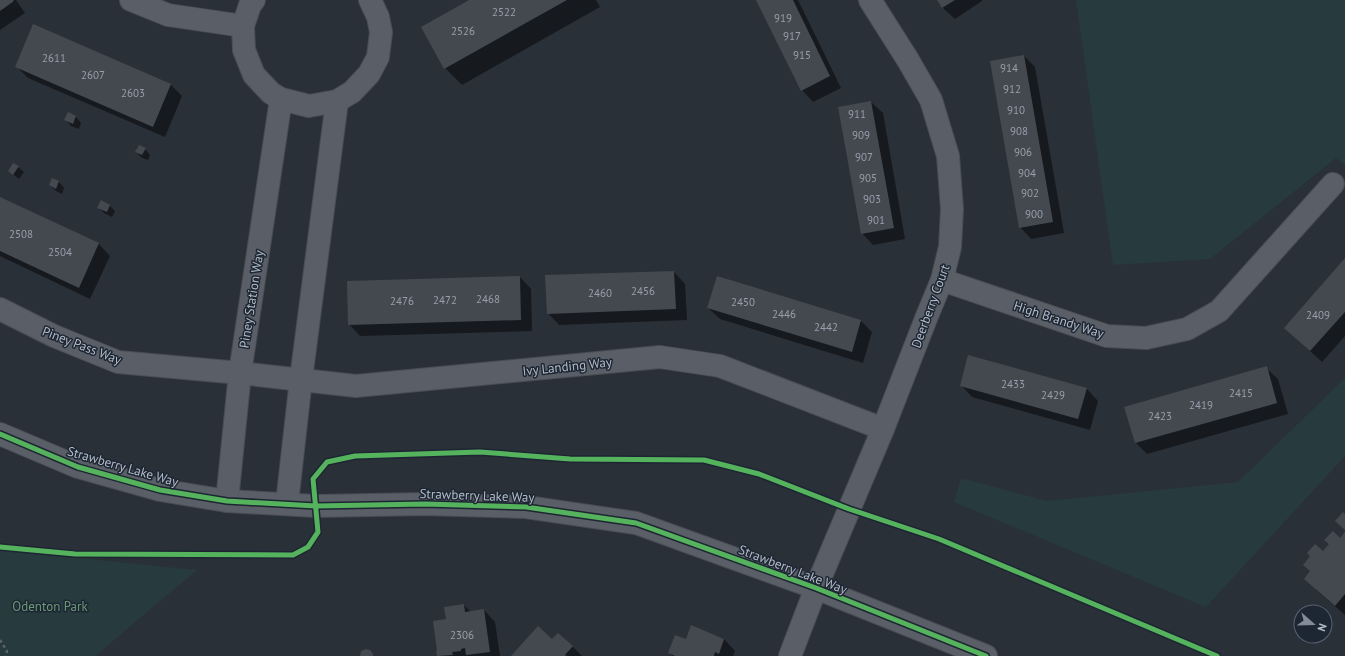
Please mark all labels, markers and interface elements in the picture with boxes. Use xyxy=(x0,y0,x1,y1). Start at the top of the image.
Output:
house number: 2522 xyxy=(492,5,516,19)
house number: 919 xyxy=(774,11,792,25)
house number: 2526 xyxy=(451,24,475,38)
house number: 917 xyxy=(783,29,801,43)
house number: 915 xyxy=(793,48,811,62)
house number: 2611 xyxy=(42,51,66,65)
house number: 914 xyxy=(1000,61,1018,75)
house number: 2607 xyxy=(81,68,105,82)
house number: 912 xyxy=(1003,82,1021,96)
house number: 2603 xyxy=(121,86,145,100)
house number: 910 xyxy=(1007,103,1025,117)
house number: 911 xyxy=(848,107,866,121)
house number: 908 xyxy=(1010,124,1028,138)
house number: 909 xyxy=(852,128,870,142)
house number: 906 xyxy=(1014,145,1032,159)
house number: 907 xyxy=(855,150,873,164)
house number: 904 xyxy=(1018,166,1036,180)
house number: 905 xyxy=(859,171,877,185)
house number: 902 xyxy=(1021,186,1039,200)
house number: 903 xyxy=(863,192,881,206)
house number: 900 xyxy=(1025,207,1043,221)
house number: 901 xyxy=(867,213,885,227)
house number: 2508 xyxy=(9,227,33,241)
house number: 2504 xyxy=(48,245,72,259)
street label: Piney Station Way xyxy=(235,249,268,349)
street label: Deerberry Court xyxy=(907,262,954,350)
house number: 2456 xyxy=(631,284,655,298)
house number: 2460 xyxy=(588,286,612,300)
house number: 2468 xyxy=(476,292,500,306)
house number: 2472 xyxy=(433,293,457,307)
house number: 2476 xyxy=(390,294,414,308)
house number: 2450 xyxy=(731,295,755,309)
street label: High Brandy Way xyxy=(1012,297,1106,342)
house number: 2446 xyxy=(772,307,796,321)
house number: 2409 xyxy=(1306,308,1330,322)
house number: 2442 xyxy=(814,320,838,334)
street label: Piney Pass Way xyxy=(40,323,124,368)
street label: Ivy Landing Way xyxy=(522,353,613,380)
house number: 2433 xyxy=(1001,377,1025,391)
house number: 2415 xyxy=(1229,386,1253,400)
house number: 2429 xyxy=(1041,388,1065,402)
house number: 2419 xyxy=(1189,398,1213,412)
house number: 2423 xyxy=(1148,409,1172,423)
street label: Strawberry Lake Way xyxy=(65,442,180,490)
street label: Strawberry Lake Way xyxy=(419,485,535,506)
street label: Strawberry Lake Way xyxy=(736,541,849,598)
park label: Odenton Park xyxy=(12,598,88,615)
north arrow xyxy=(1293,604,1333,644)
text: N xyxy=(1315,622,1330,633)
house number: 2306 xyxy=(450,628,474,642)

